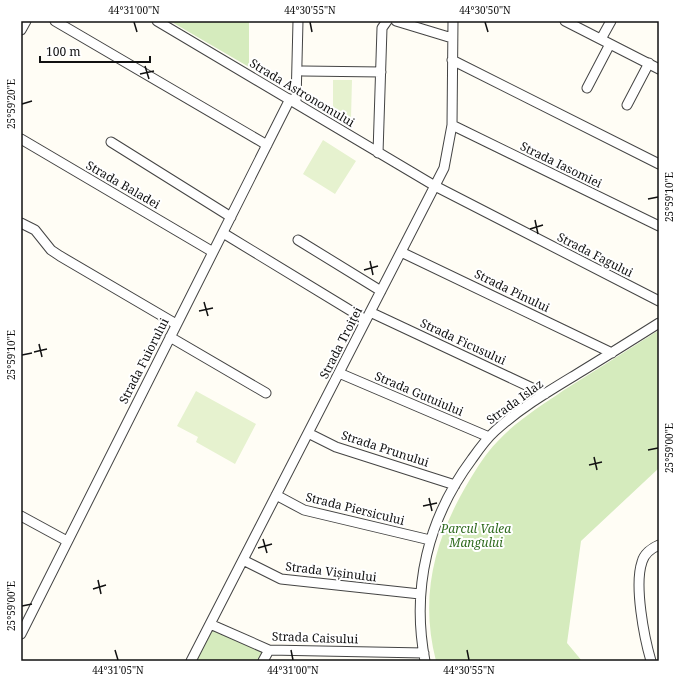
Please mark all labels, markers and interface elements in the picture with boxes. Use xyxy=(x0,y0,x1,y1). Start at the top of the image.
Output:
text: 44°31'00"N xyxy=(108,3,160,17)
text: 44°30'55"N xyxy=(284,3,336,17)
text: 44°30'50"N xyxy=(459,3,511,17)
scale bar xyxy=(40,38,150,64)
text: 100 m xyxy=(46,43,81,60)
street label: Strada Astronomului xyxy=(247,54,358,131)
text: 25°59'20"E xyxy=(4,79,18,129)
street label: Strada Iasomiei xyxy=(517,137,605,192)
street label: Strada Baladei xyxy=(83,156,164,213)
text: 25°59'10"E xyxy=(662,172,676,222)
street label: Strada Fagului xyxy=(554,228,636,281)
street label: Strada Pinului xyxy=(472,265,553,316)
street label: Strada Troiței xyxy=(315,304,366,382)
street label: Strada Ficusului xyxy=(418,314,509,369)
street label: Strada Fuiorului xyxy=(115,315,173,407)
text: 25°59'10"E xyxy=(4,330,18,380)
street label: Strada Gutuiului xyxy=(372,367,466,420)
street label: Strada Islaz xyxy=(483,375,547,428)
text: 25°59'00"E xyxy=(662,423,676,473)
street label: Strada Prunului xyxy=(339,426,431,471)
street label: Strada Piersicului xyxy=(304,488,406,529)
park label: Parcul Valea Mangului xyxy=(440,520,511,551)
street label: Strada Vișinului xyxy=(284,557,378,586)
text: 25°59'00"E xyxy=(4,581,18,631)
street label: Strada Caisului xyxy=(272,627,359,648)
text: 44°31'05"N xyxy=(92,663,144,677)
text: 44°31'00"N xyxy=(267,663,319,677)
text: 44°30'55"N xyxy=(443,663,495,677)

